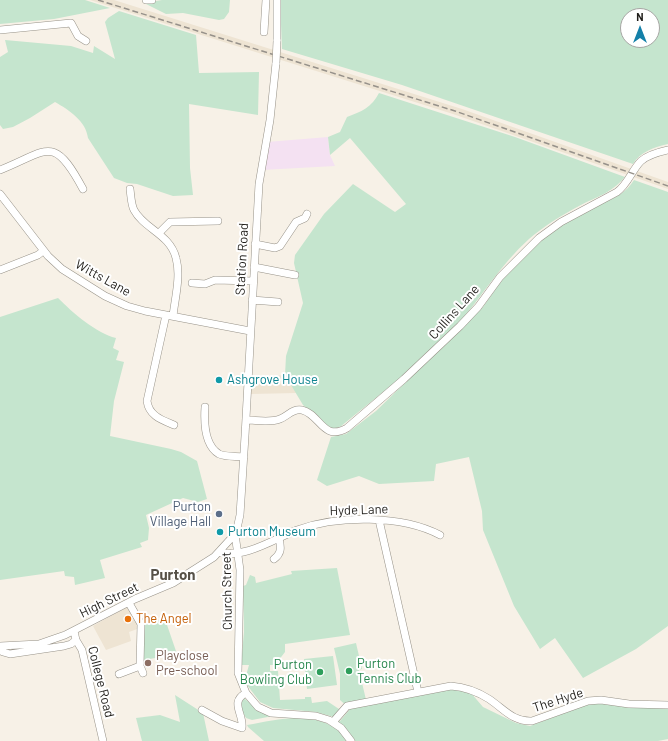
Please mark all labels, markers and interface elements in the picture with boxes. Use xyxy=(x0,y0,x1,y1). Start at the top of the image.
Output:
north arrow xyxy=(620,8,660,48)
text: N xyxy=(636,10,644,23)
street label: Station Road xyxy=(232,222,252,296)
street label: Witts Lane xyxy=(73,256,133,300)
street label: Collins Lane xyxy=(425,282,483,342)
place label: Ashgrove House xyxy=(227,372,318,388)
marker: Ashgrove House xyxy=(214,375,224,385)
place label: Purton Village Hall xyxy=(150,499,211,530)
street label: Hyde Lane xyxy=(329,501,389,519)
marker: Purton Village Hall xyxy=(214,509,224,519)
place label: Purton Museum xyxy=(228,524,316,540)
marker: Purton Museum xyxy=(215,527,225,537)
street label: Church Street xyxy=(219,552,235,630)
district label: Purton xyxy=(150,566,196,584)
street label: High Street xyxy=(77,579,141,621)
place label: The Angel xyxy=(136,611,192,627)
marker: The Angel xyxy=(123,614,133,624)
street label: College Road xyxy=(85,645,117,719)
place label: Playclose Pre-school xyxy=(156,648,218,679)
place label: Purton Tennis Club xyxy=(357,656,422,687)
place label: Purton Bowling Club xyxy=(240,657,312,688)
marker: Playclose Pre-school xyxy=(143,658,153,668)
marker: Purton Tennis Club xyxy=(344,666,354,676)
marker: Purton Bowling Club xyxy=(315,667,325,677)
street label: The Hyde xyxy=(531,685,585,715)

